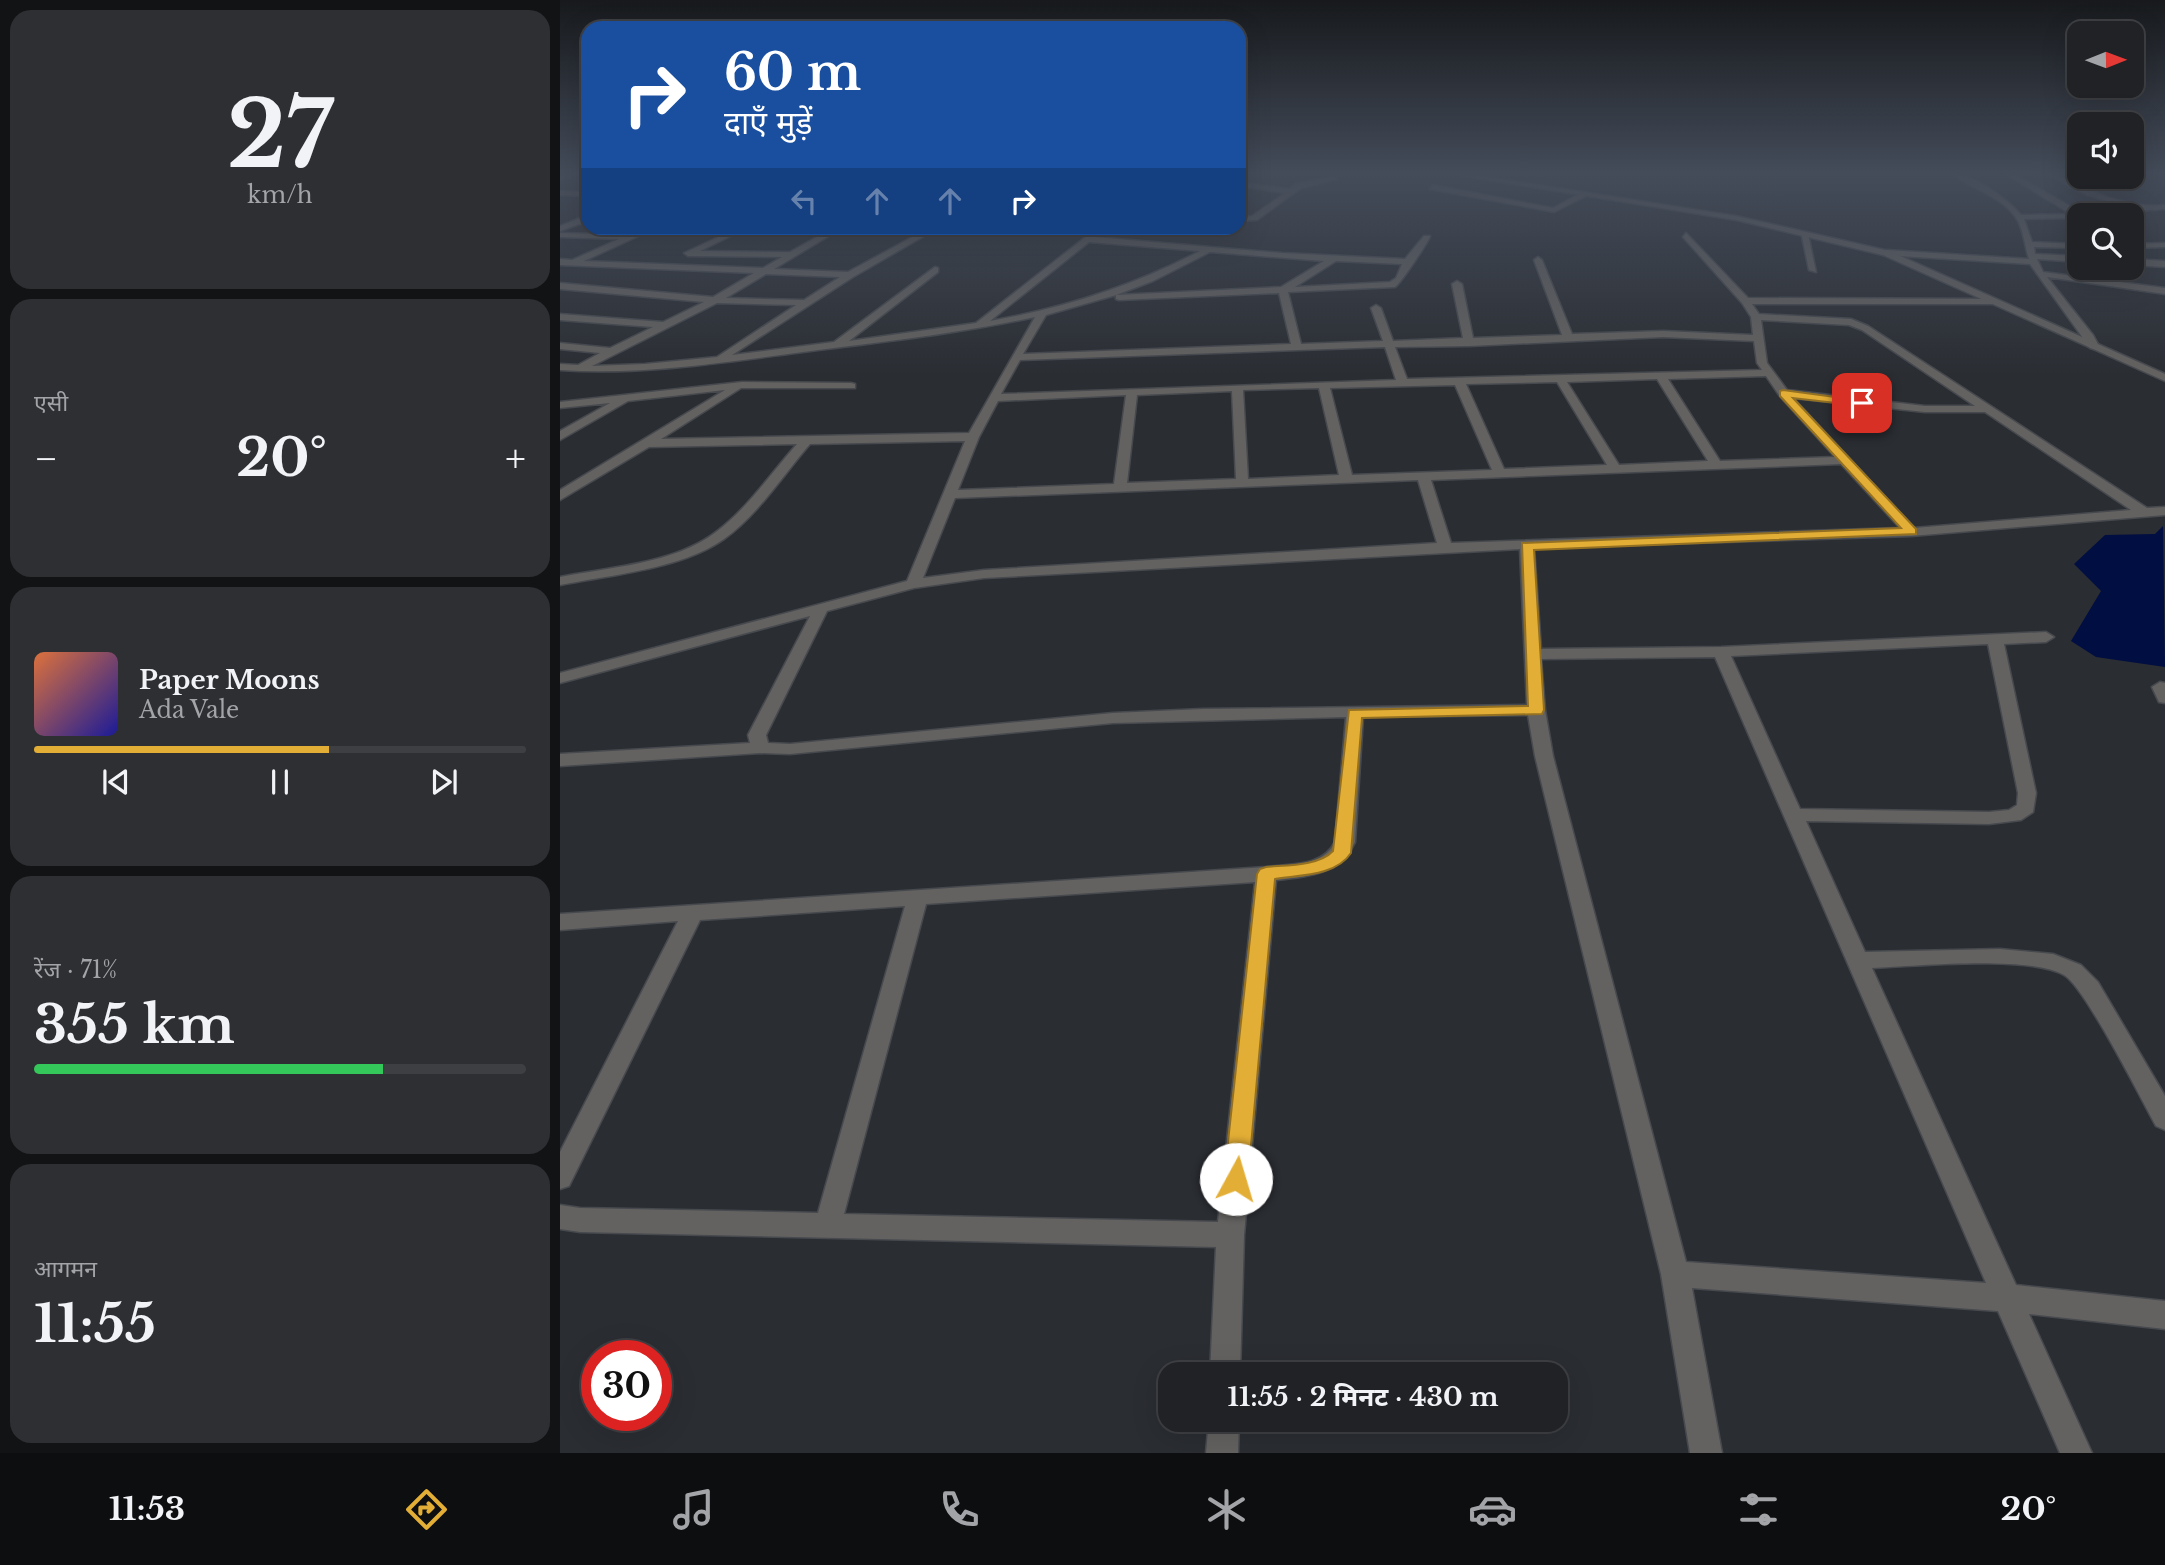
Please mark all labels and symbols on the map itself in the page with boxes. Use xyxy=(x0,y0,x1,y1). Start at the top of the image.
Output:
north arrow xyxy=(2067,21,2144,98)
pin xyxy=(1832,373,1892,433)
position arrow xyxy=(1199,1142,1273,1216)
speed limit sign: 30 xyxy=(581,1340,672,1431)

